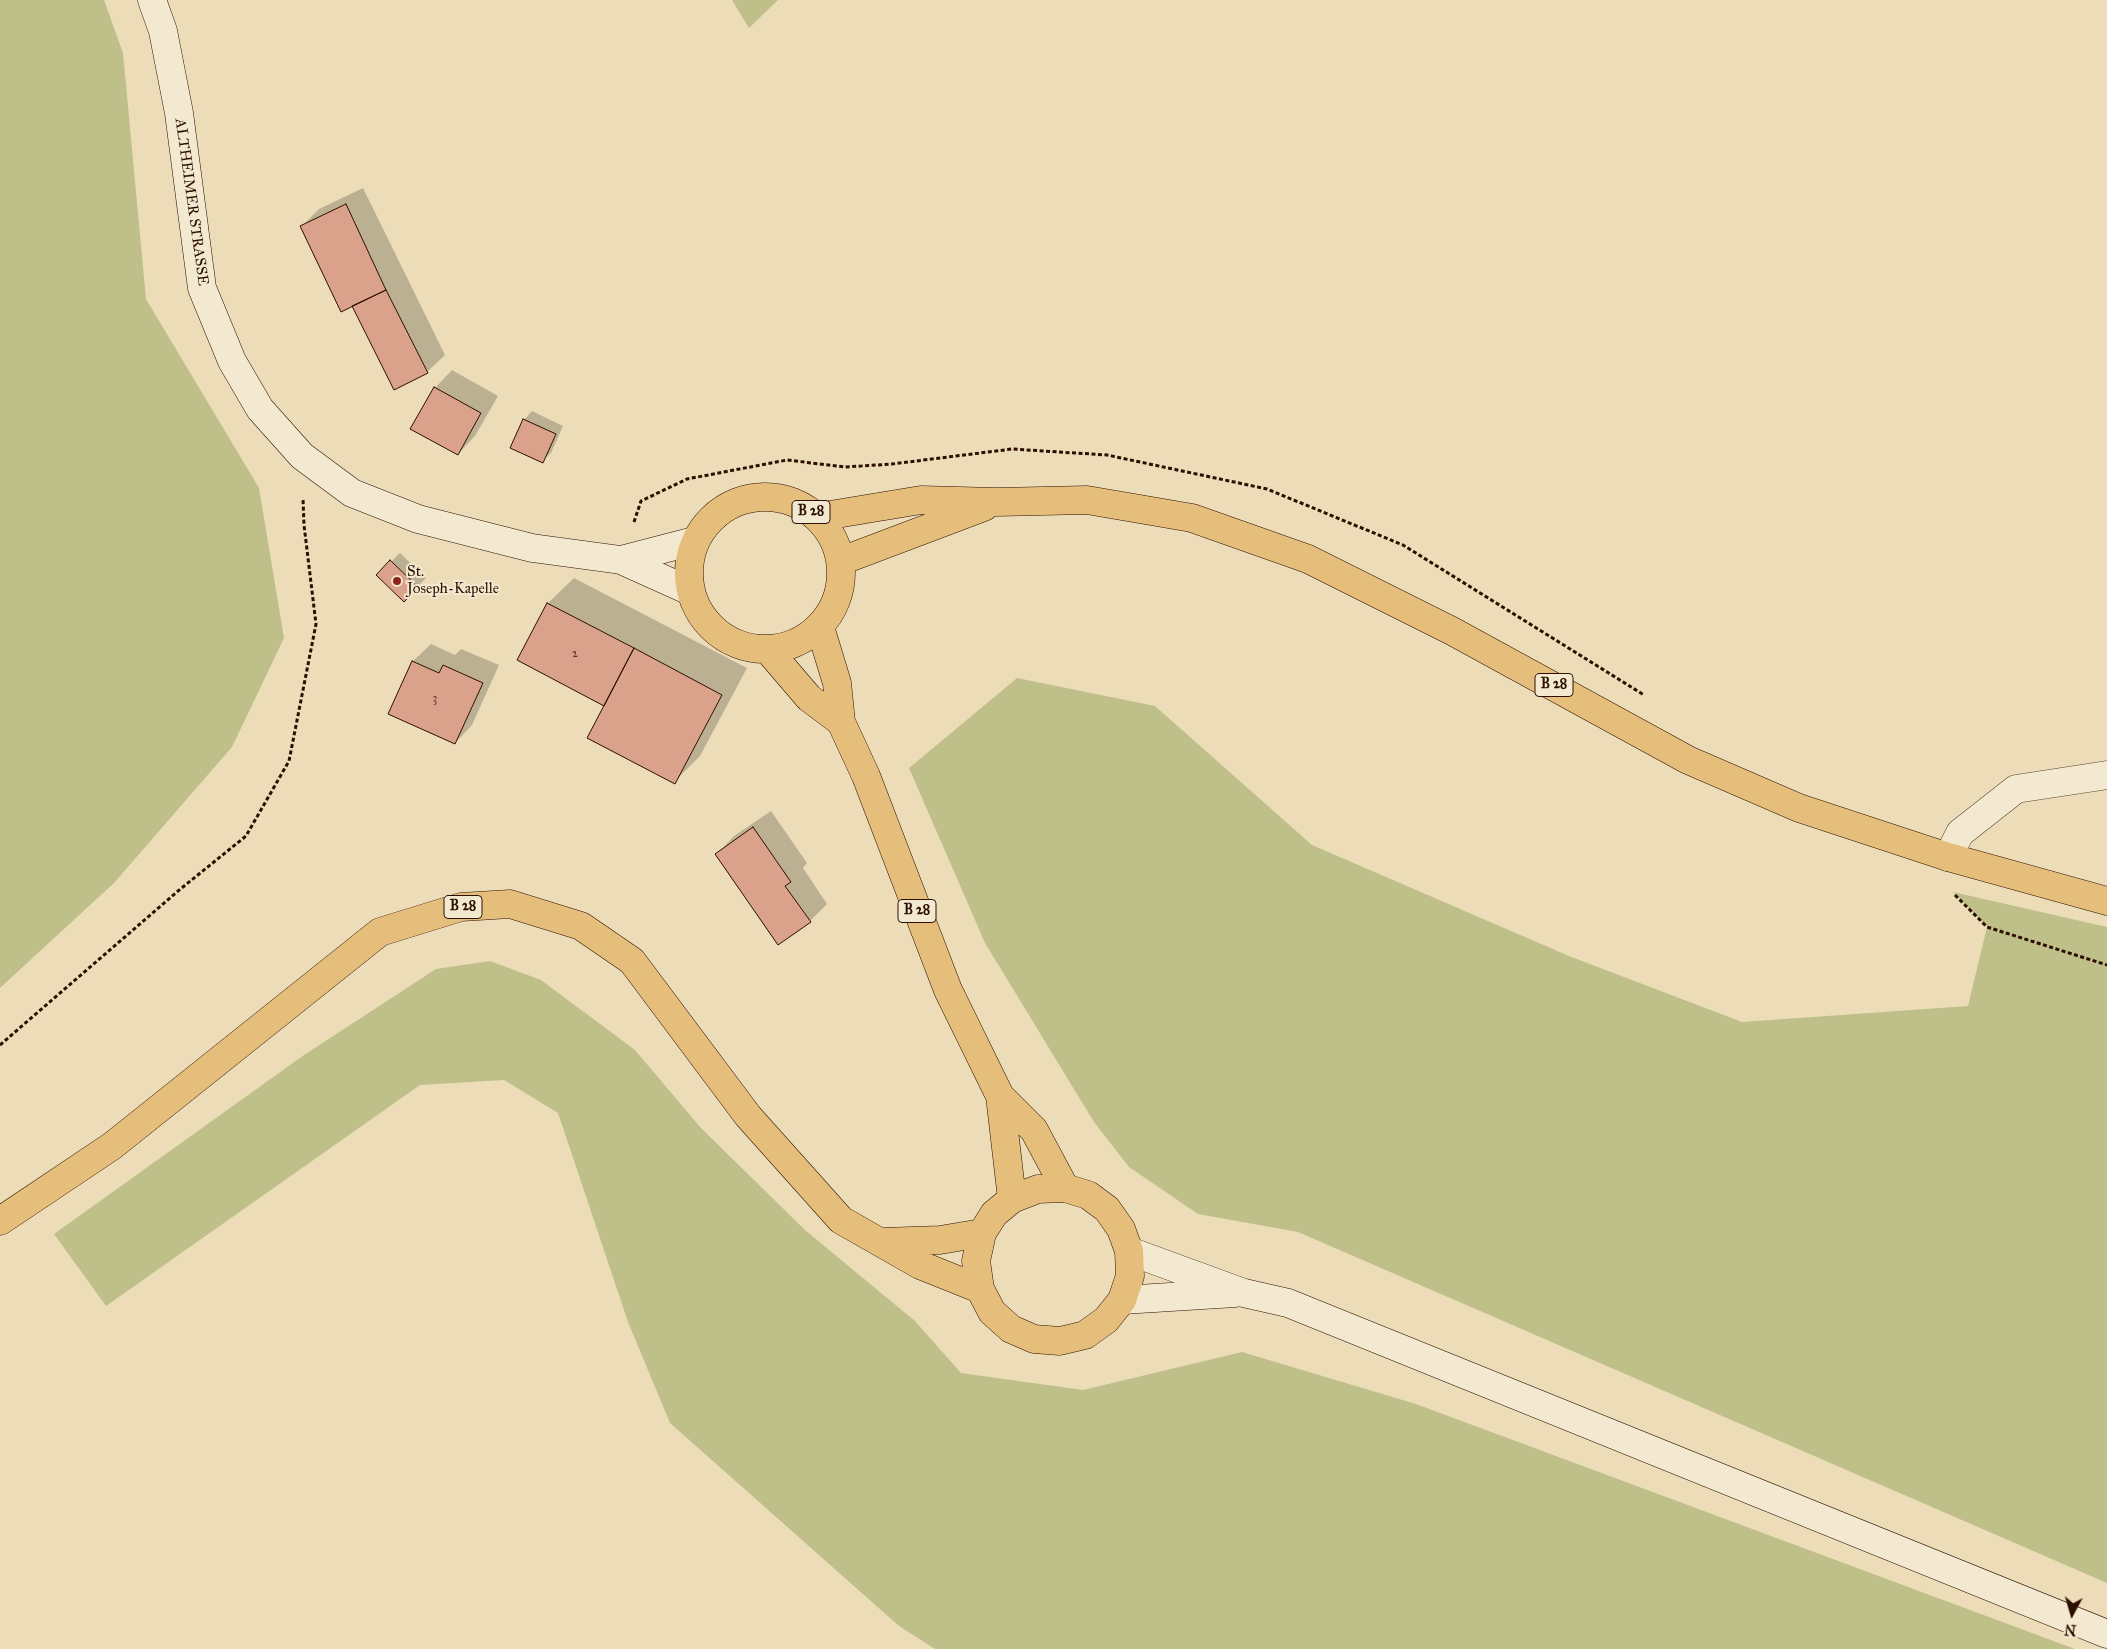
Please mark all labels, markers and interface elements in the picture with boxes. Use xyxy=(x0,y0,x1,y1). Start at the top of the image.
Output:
street label: ALTHEIMER STRASSE xyxy=(170,117,212,287)
road number: B 28 xyxy=(792,501,830,524)
place label: St. Joseph-Kapelle xyxy=(407,563,499,598)
marker: St. Joseph-Kapelle xyxy=(391,575,403,587)
house number: 2 xyxy=(572,647,578,661)
road number: B 28 xyxy=(1535,674,1573,696)
house number: 3 xyxy=(433,692,437,706)
road number: B 28 xyxy=(444,896,482,919)
road number: B 28 xyxy=(898,899,936,922)
north arrow xyxy=(2047,1589,2097,1639)
text: N xyxy=(2064,1620,2077,1638)

